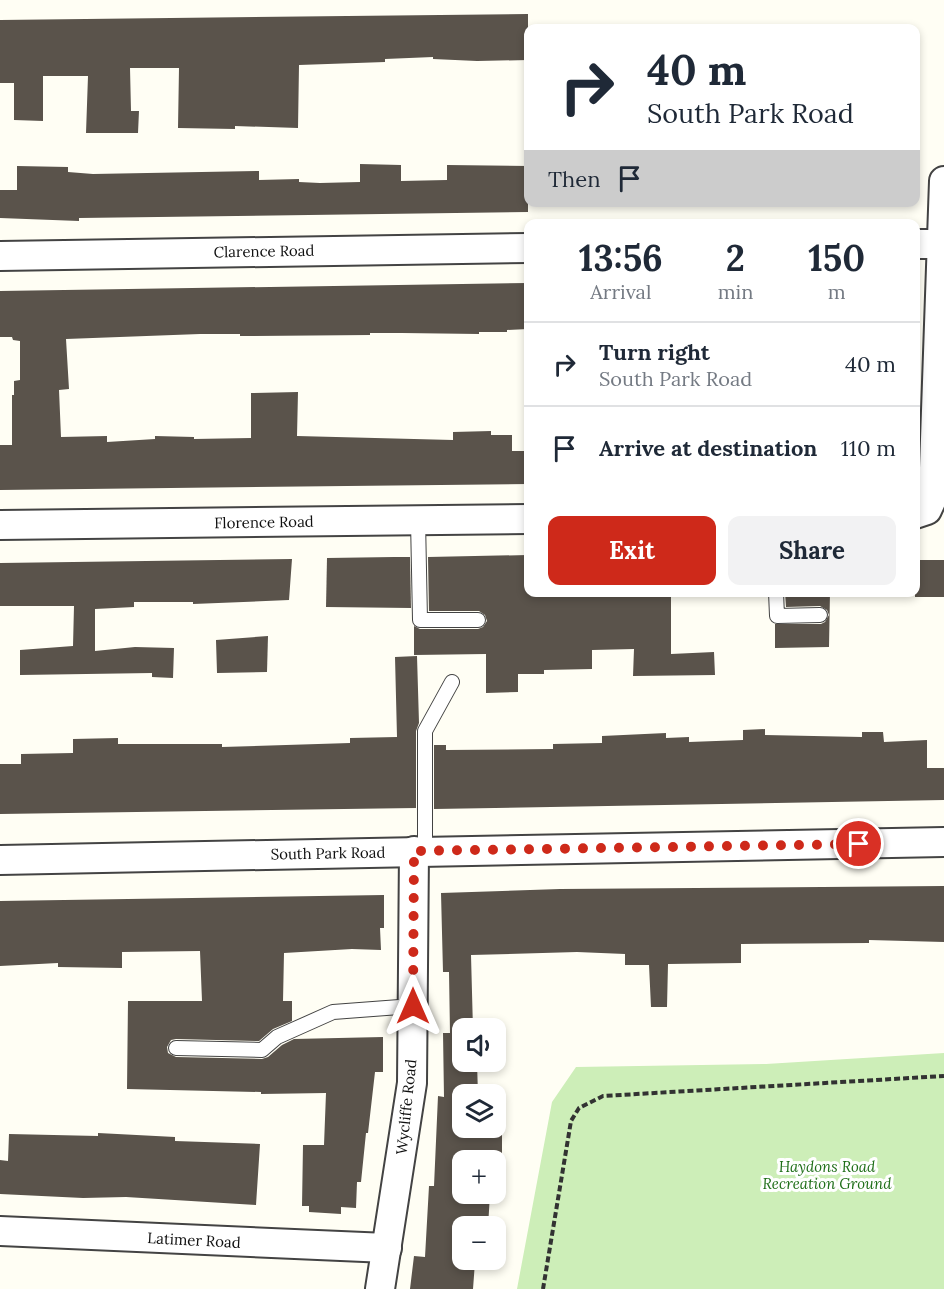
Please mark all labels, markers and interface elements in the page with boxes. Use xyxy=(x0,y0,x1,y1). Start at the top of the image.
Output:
text: 40 m xyxy=(647,43,746,97)
icon: right xyxy=(548,48,626,126)
text: South Park Road xyxy=(647,96,854,130)
icon: arrive xyxy=(613,162,646,195)
text: Then xyxy=(548,165,601,193)
text: 13:56 xyxy=(579,235,663,281)
text: 2 xyxy=(726,235,745,281)
text: 150 xyxy=(808,235,865,281)
street label: Clarence Road xyxy=(213,241,315,261)
text: Arrival xyxy=(590,279,651,304)
text: min xyxy=(718,279,753,304)
text: m xyxy=(828,279,846,304)
text: Turn right xyxy=(599,338,710,366)
icon: right xyxy=(548,348,581,381)
text: 40 m xyxy=(845,350,896,378)
text: South Park Road xyxy=(599,366,752,391)
icon: arrive xyxy=(548,432,581,465)
text: Arrive at destination xyxy=(599,434,817,462)
text: 110 m xyxy=(841,434,896,462)
street label: Florence Road xyxy=(214,512,314,532)
button: Exit xyxy=(548,516,716,585)
button: Share xyxy=(728,516,896,585)
pin xyxy=(833,818,884,869)
icon: arrive xyxy=(842,827,875,860)
street label: South Park Road xyxy=(270,842,386,864)
position arrow xyxy=(381,974,445,1038)
map controls xyxy=(452,1018,506,1270)
button: sound xyxy=(452,1018,506,1072)
street label: Wycliffe Road xyxy=(392,1058,420,1156)
button: layers xyxy=(452,1084,506,1138)
button: + xyxy=(452,1150,506,1204)
park label: Haydons Road Recreation Ground xyxy=(762,1157,892,1193)
button: − xyxy=(452,1216,506,1270)
street label: Latimer Road xyxy=(147,1228,241,1252)

